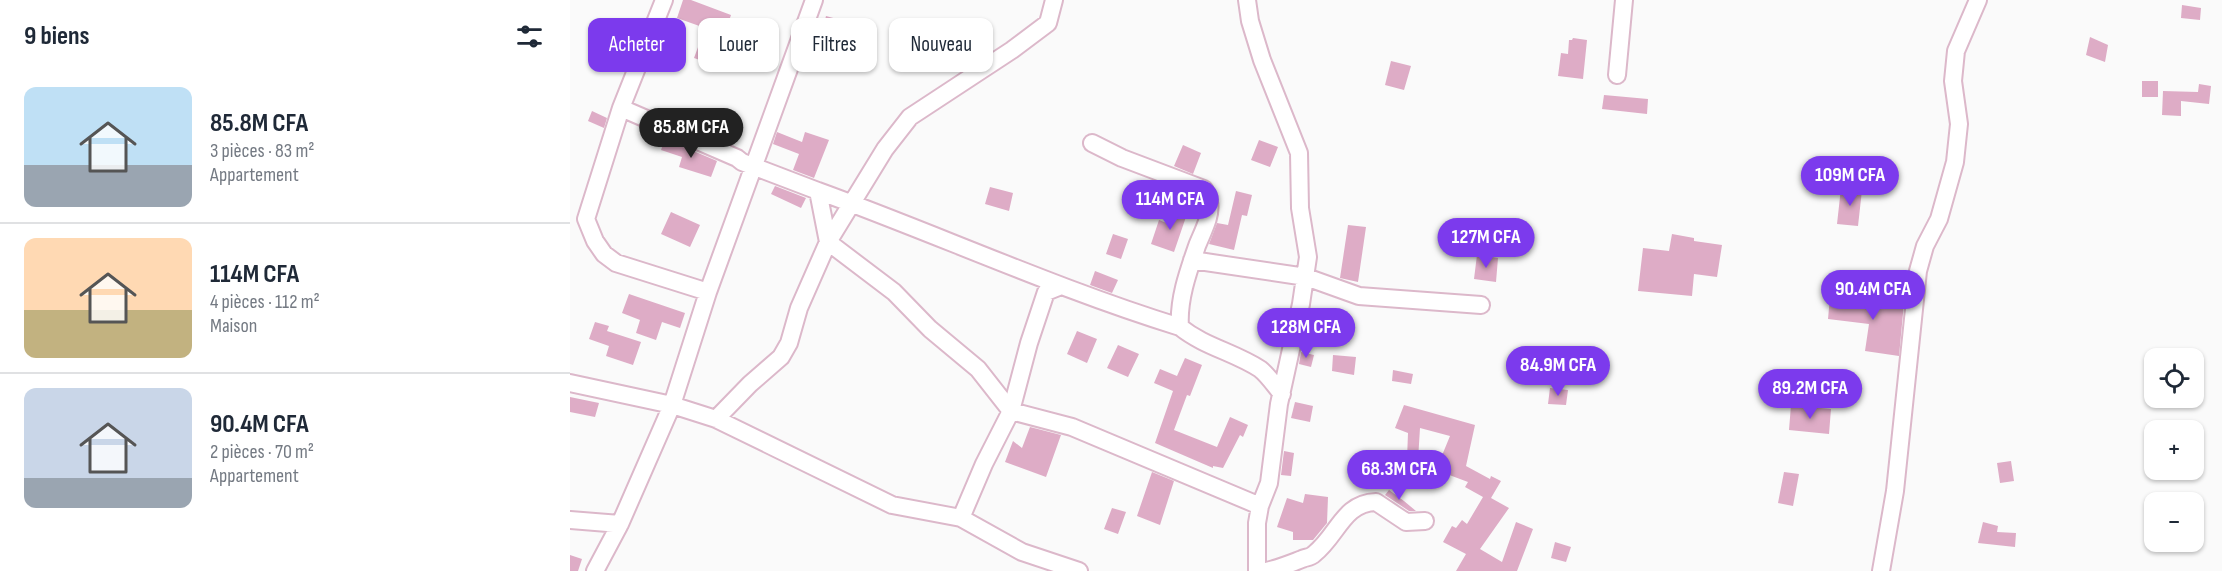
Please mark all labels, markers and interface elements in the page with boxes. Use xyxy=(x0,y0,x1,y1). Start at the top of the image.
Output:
chip: Acheter xyxy=(588,18,686,72)
chip: Louer xyxy=(698,18,779,72)
chip: Filtres xyxy=(791,18,877,72)
chip: Nouveau xyxy=(889,18,993,72)
icon: filters xyxy=(513,20,546,53)
text: 9 biens xyxy=(24,21,90,52)
text: 85.8M CFA xyxy=(210,108,308,139)
pin: 85.8M CFA xyxy=(622,108,760,159)
icon: home xyxy=(72,111,144,183)
text: 85.8M CFA xyxy=(653,115,729,139)
text: 3 pièces · 83 m² xyxy=(210,139,314,163)
pin: 109M CFA xyxy=(1788,156,1912,207)
text: Appartement xyxy=(210,163,299,187)
text: 109M CFA xyxy=(1815,163,1885,187)
pin: 114M CFA xyxy=(1108,180,1232,231)
text: 114M CFA xyxy=(1136,187,1204,211)
pin: 127M CFA xyxy=(1424,218,1548,269)
text: 127M CFA xyxy=(1452,225,1520,249)
text: 114M CFA xyxy=(210,259,299,290)
icon: home xyxy=(72,262,144,334)
pin: 90.4M CFA xyxy=(1804,270,1942,321)
text: 90.4M CFA xyxy=(1835,277,1911,301)
text: 4 pièces · 112 m² xyxy=(210,290,320,314)
pin: 128M CFA xyxy=(1244,308,1368,359)
text: Maison xyxy=(210,314,257,338)
text: 128M CFA xyxy=(1271,315,1341,339)
pin: 84.9M CFA xyxy=(1489,346,1627,397)
map controls xyxy=(2144,348,2204,552)
button: locate xyxy=(2144,348,2204,408)
text: 84.9M CFA xyxy=(1520,353,1596,377)
pin: 89.2M CFA xyxy=(1741,369,1879,420)
text: 89.2M CFA xyxy=(1772,376,1848,400)
text: 90.4M CFA xyxy=(210,409,309,440)
icon: home xyxy=(72,412,144,484)
button: + xyxy=(2144,420,2204,480)
text: 2 pièces · 70 m² xyxy=(210,440,314,464)
pin: 68.3M CFA xyxy=(1330,450,1468,501)
text: 68.3M CFA xyxy=(1361,457,1437,481)
text: Appartement xyxy=(210,464,299,488)
button: − xyxy=(2144,492,2204,552)

